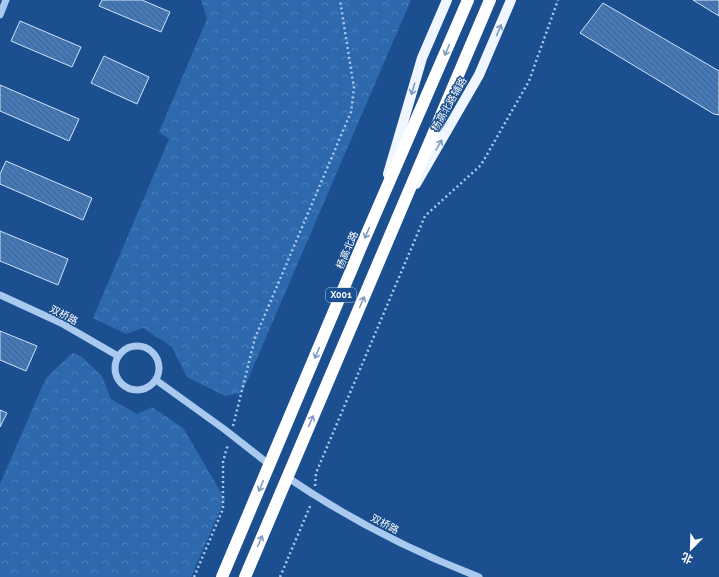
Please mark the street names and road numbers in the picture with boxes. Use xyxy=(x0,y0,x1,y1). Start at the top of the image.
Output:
street label: 杨高北路辅路 xyxy=(429,75,469,133)
street label: 杨高北路 xyxy=(334,229,360,271)
road number: X001 xyxy=(326,288,356,302)
street label: 双桥路 xyxy=(48,303,80,327)
street label: 双桥路 xyxy=(369,512,401,536)

